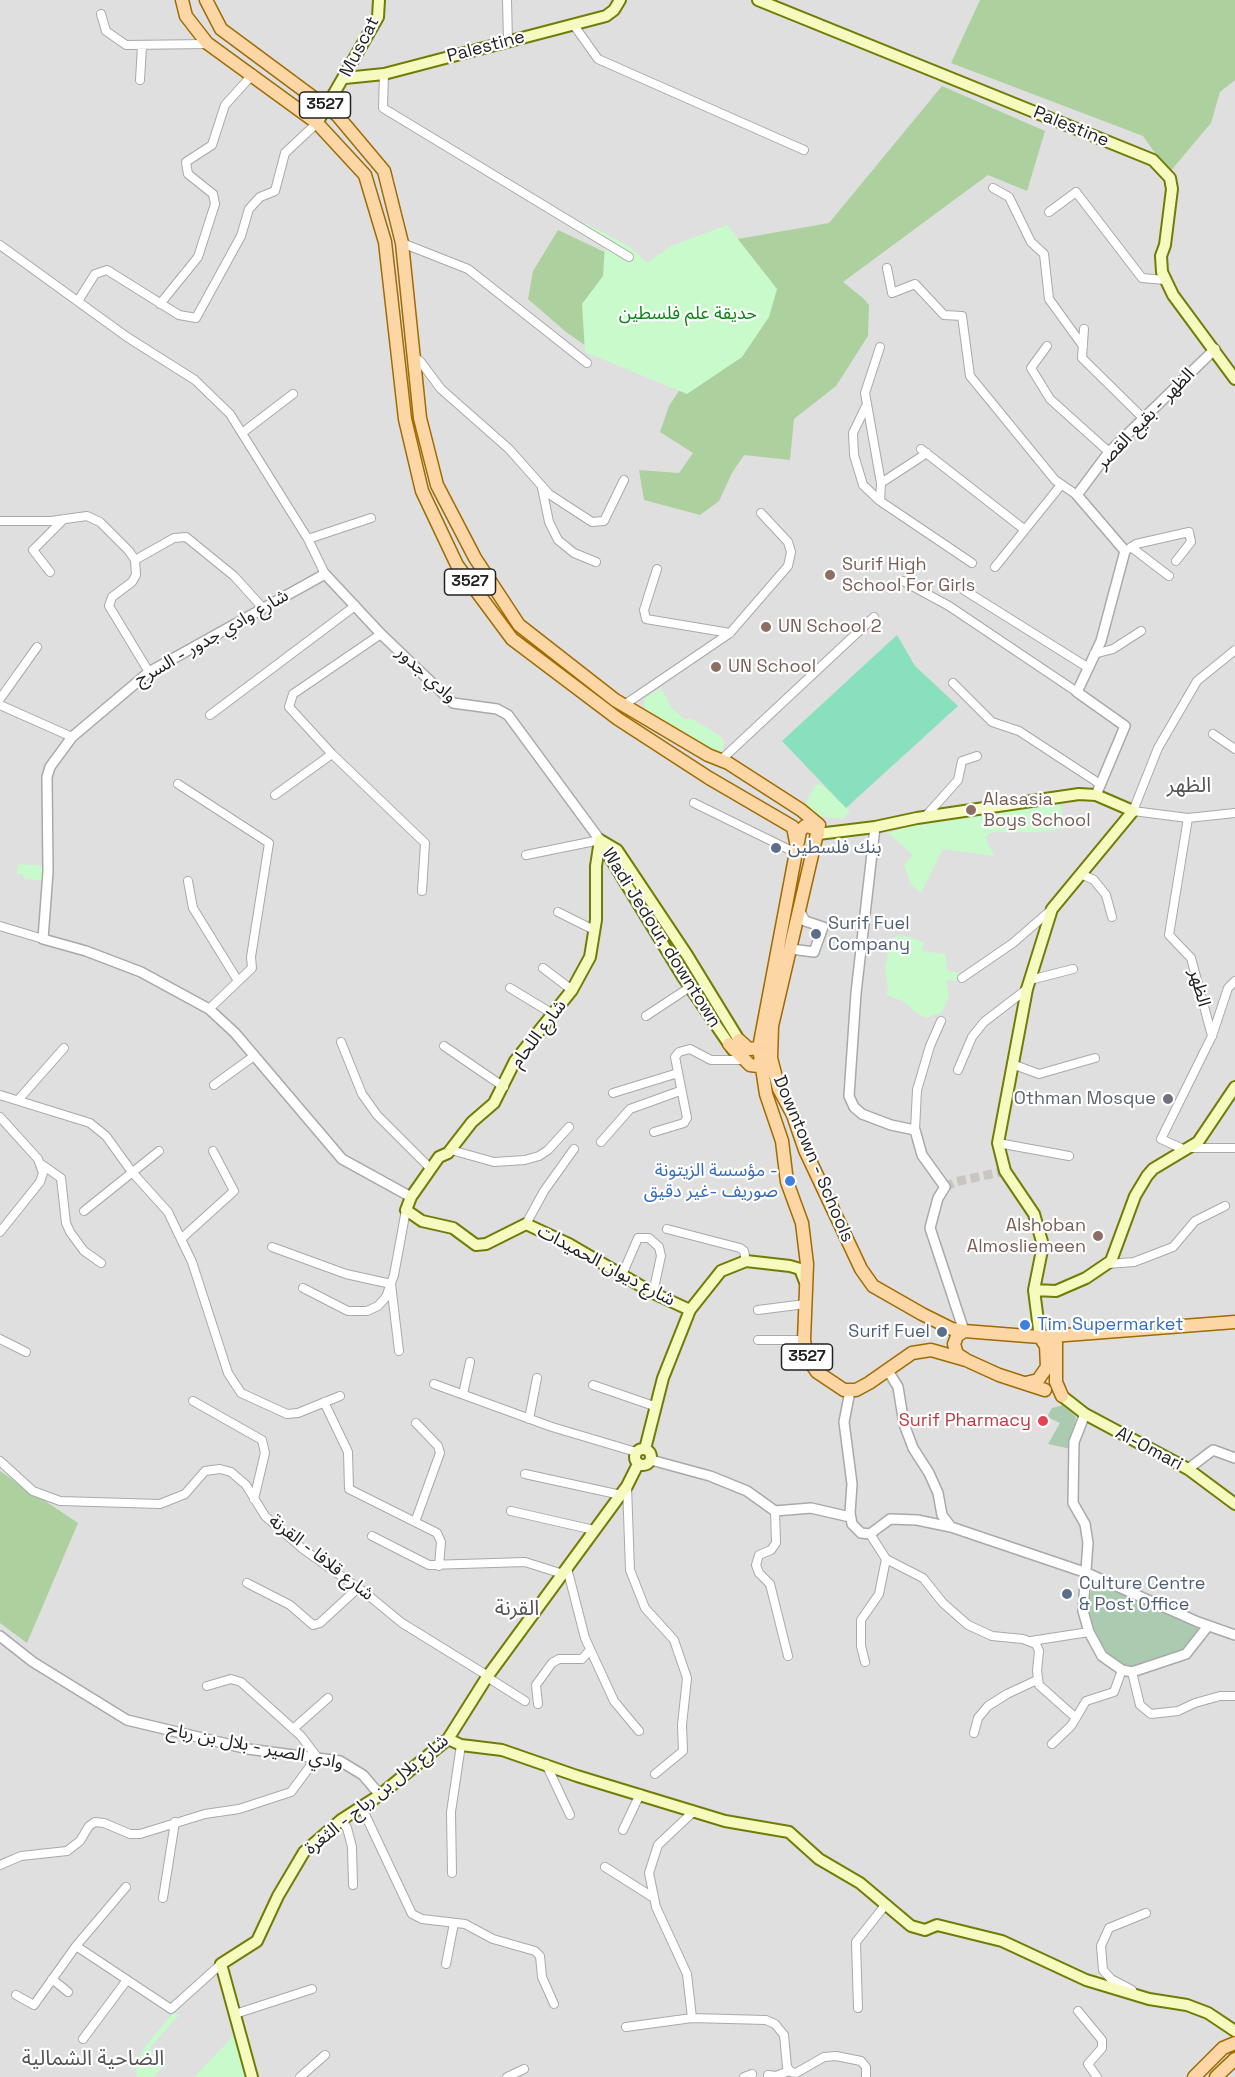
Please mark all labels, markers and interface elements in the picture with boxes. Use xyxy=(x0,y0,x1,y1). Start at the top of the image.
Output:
street label: Muscat xyxy=(336,13,384,81)
street label: Palestine xyxy=(445,26,527,68)
road number: 3527 xyxy=(300,92,350,118)
street label: Palestine xyxy=(1030,102,1112,152)
park label: حديقة علم فلسطين xyxy=(619,303,757,325)
street label: الظهر - بقيع القصر xyxy=(1092,364,1200,474)
place label: Surif High School For Girls xyxy=(842,554,975,596)
marker: Surif High School For Girls xyxy=(823,568,837,582)
road number: 3527 xyxy=(444,569,496,595)
street label: شارع وادي جدور - السرج xyxy=(131,585,293,691)
place label: UN School 2 xyxy=(778,616,882,638)
marker: UN School 2 xyxy=(759,620,773,634)
street label: وادي جدور xyxy=(391,642,461,708)
place label: UN School xyxy=(728,656,816,678)
marker: UN School xyxy=(709,660,723,674)
district label: الظهر xyxy=(1167,773,1211,799)
place label: Alasasia Boys School xyxy=(983,789,1091,832)
marker: Alasasia Boys School xyxy=(964,803,978,817)
place label: بنك فلسطين xyxy=(788,837,882,859)
marker: بنك فلسطين xyxy=(769,841,783,855)
street label: Wadi Jedour, downtown xyxy=(597,844,725,1032)
place label: Surif Fuel Company xyxy=(828,913,910,956)
marker: Surif Fuel Company xyxy=(809,927,823,941)
street label: الظهر xyxy=(1184,967,1214,1009)
street label: شارع اللحام xyxy=(506,996,572,1072)
street label: Downtown - Schools xyxy=(768,1072,858,1246)
place label: Othman Mosque xyxy=(1014,1088,1156,1110)
marker: Othman Mosque xyxy=(1161,1092,1175,1106)
place label: مؤسسة الزيتونة - صوريف -غير دقيق xyxy=(644,1160,778,1202)
marker: مؤسسة الزيتونة - صوريف -غير دقيق xyxy=(783,1174,797,1188)
place label: Alshoban Almosliemeen xyxy=(967,1215,1086,1258)
street label: شارع ديوان الحميدات xyxy=(534,1221,678,1311)
marker: Alshoban Almosliemeen xyxy=(1091,1229,1105,1243)
place label: Tim Supermarket xyxy=(1037,1314,1183,1336)
marker: Tim Supermarket xyxy=(1018,1318,1032,1332)
place label: Surif Fuel xyxy=(848,1321,930,1343)
marker: Surif Fuel xyxy=(935,1325,949,1339)
road number: 3527 xyxy=(782,1344,832,1370)
place label: Surif Pharmacy xyxy=(899,1410,1031,1432)
marker: Surif Pharmacy xyxy=(1036,1414,1050,1428)
street label: Al-Omari xyxy=(1112,1422,1186,1476)
street label: شارع قلافا - القرنة xyxy=(264,1510,378,1606)
place label: Culture Centre & Post Office xyxy=(1079,1573,1205,1616)
marker: Culture Centre & Post Office xyxy=(1060,1587,1074,1601)
district label: القرنة xyxy=(495,1596,539,1622)
street label: وادي الصير - بلال بن رباح xyxy=(165,1719,345,1775)
street label: شارع بلال بن رباح - الثغرة xyxy=(301,1730,453,1860)
district label: الضاحية الشمالية xyxy=(22,2046,164,2072)

